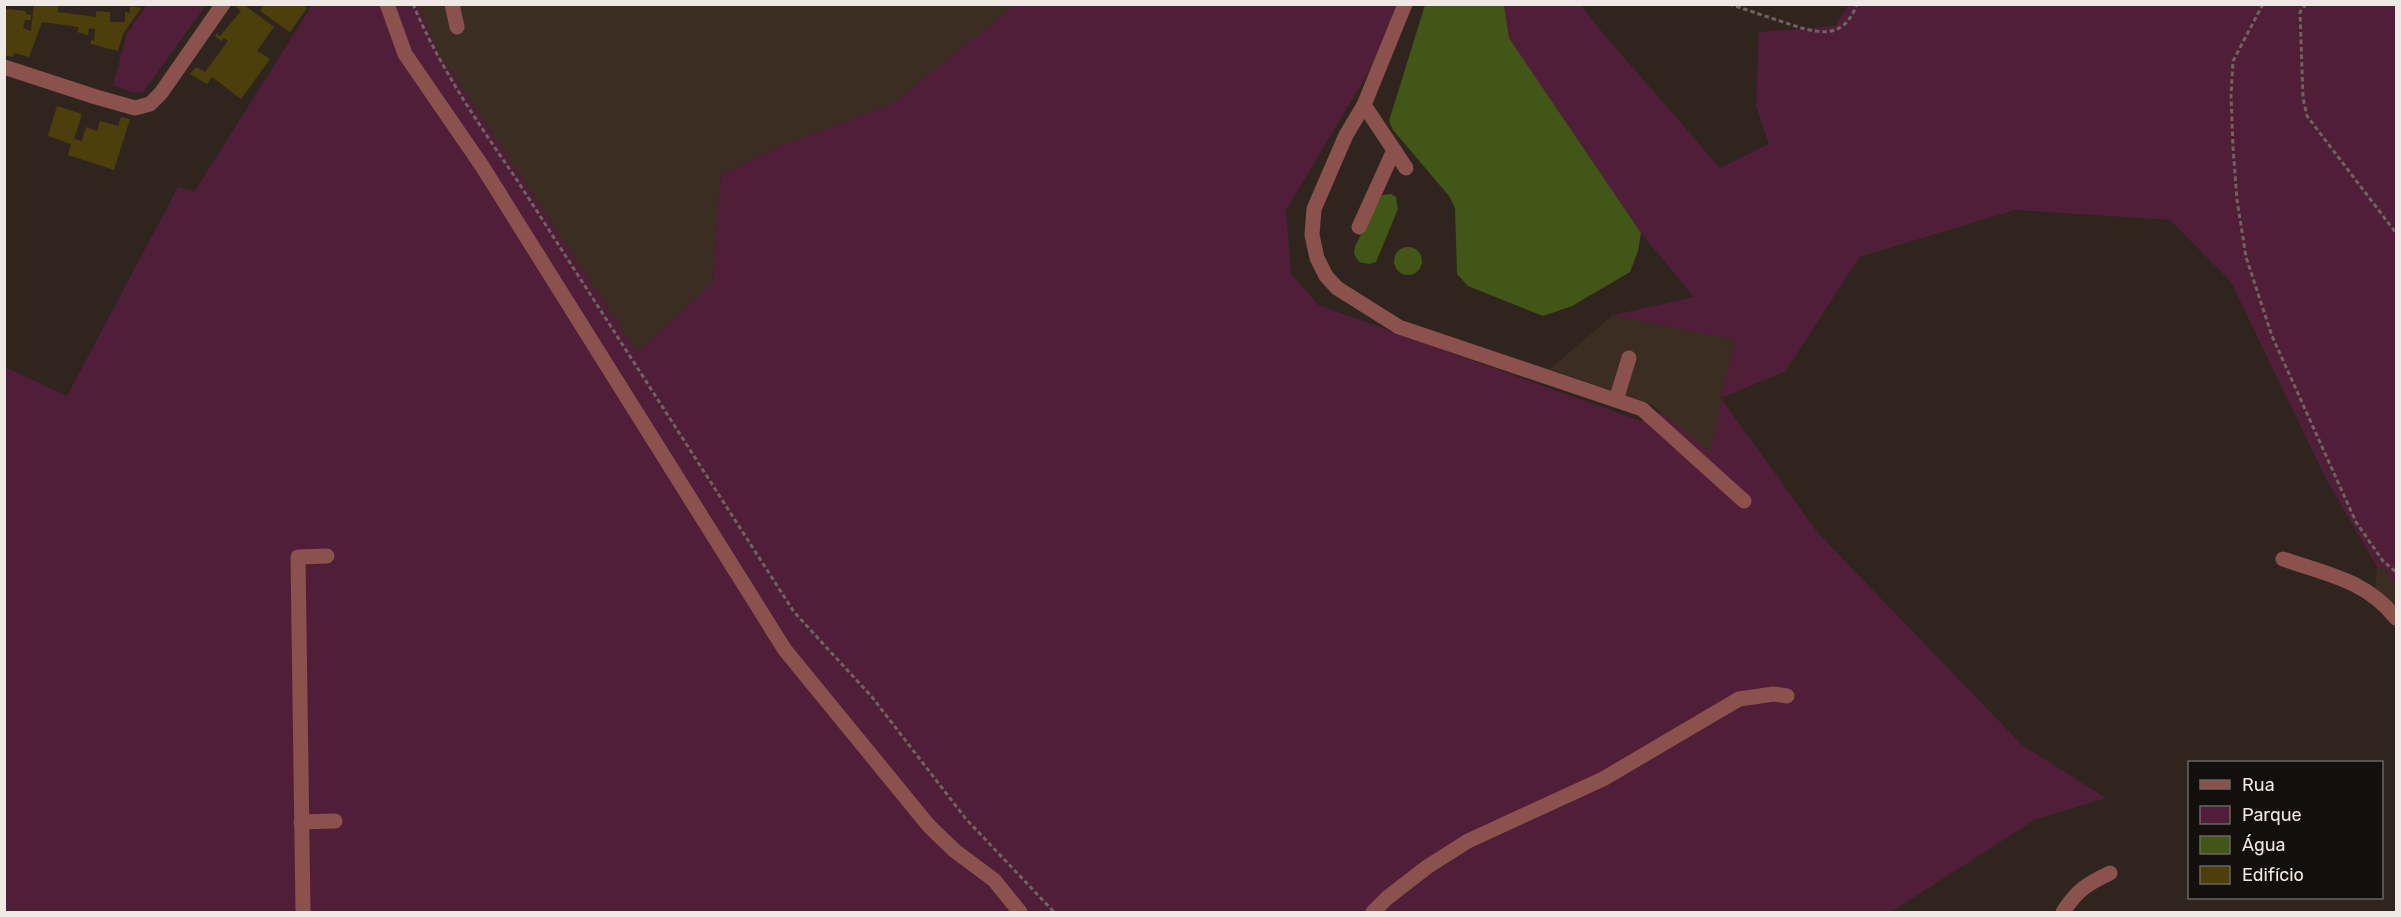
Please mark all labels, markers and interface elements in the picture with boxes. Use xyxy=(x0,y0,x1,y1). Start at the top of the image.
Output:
legend xyxy=(2188,761,2383,899)
text: Rua xyxy=(2242,774,2275,796)
text: Parque xyxy=(2242,804,2302,826)
text: Água xyxy=(2242,834,2285,856)
text: Edifício xyxy=(2242,864,2304,886)

